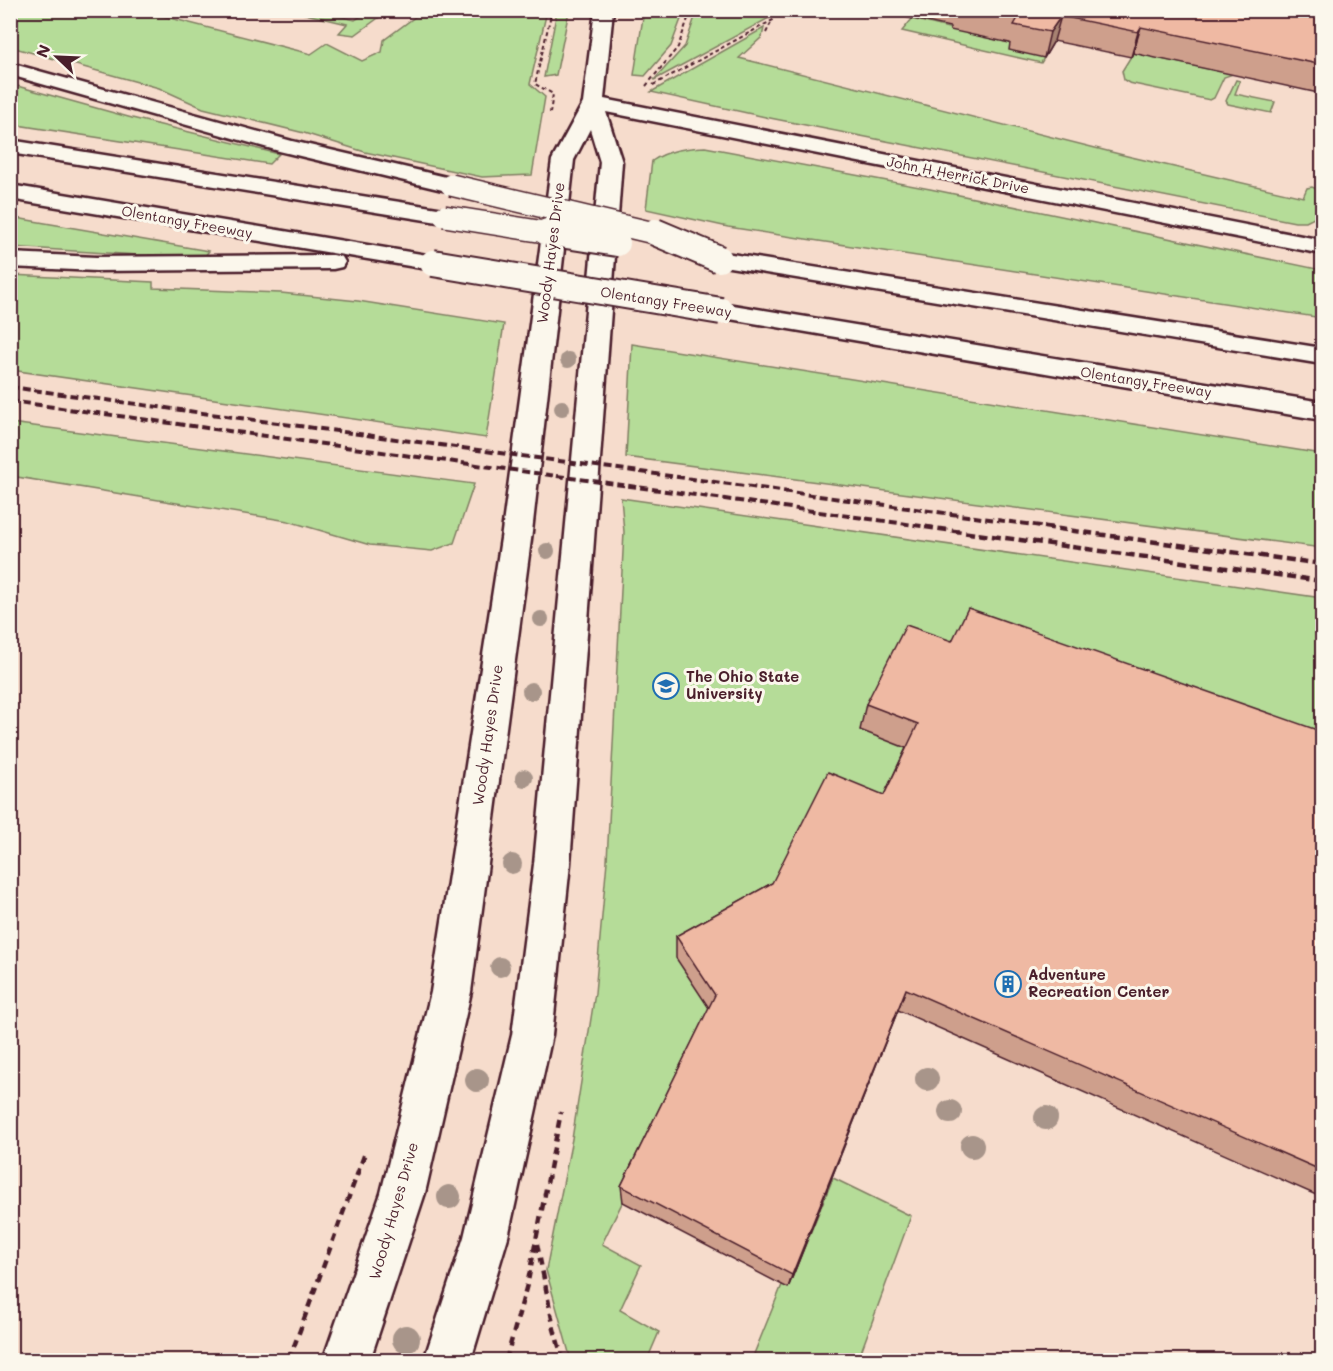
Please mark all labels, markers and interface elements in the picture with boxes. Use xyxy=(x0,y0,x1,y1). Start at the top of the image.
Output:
north arrow xyxy=(27,27,87,87)
text: N xyxy=(31,41,55,61)
street label: John H Herrick Drive xyxy=(885,151,1031,198)
street label: Woody Hayes Drive xyxy=(531,181,569,325)
street label: Olentangy Freeway xyxy=(120,201,254,242)
street label: Olentangy Freeway xyxy=(599,282,733,321)
street label: Olentangy Freeway xyxy=(1079,362,1213,401)
street label: Woody Hayes Drive xyxy=(467,663,507,807)
place label: The Ohio State University xyxy=(686,666,799,703)
school or university icon: The Ohio State University xyxy=(651,671,681,701)
place label: Adventure Recreation Center xyxy=(1028,964,1169,1001)
building icon: Adventure Recreation Center xyxy=(993,969,1023,999)
street label: Woody Hayes Drive xyxy=(364,1140,422,1282)

